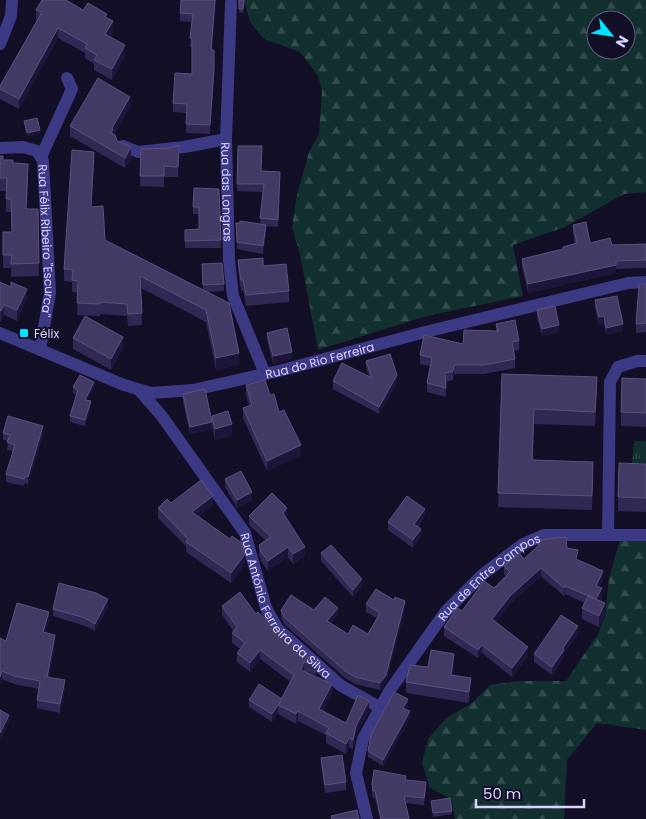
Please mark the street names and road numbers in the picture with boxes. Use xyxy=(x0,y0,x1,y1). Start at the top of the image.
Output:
street label: Rua das Longras xyxy=(218,142,237,242)
street label: Rua Félix Ribeiro "Escurca" xyxy=(35,164,59,319)
street label: Rua do Rio Ferreira xyxy=(264,337,376,382)
street label: Rua de Entre Campos xyxy=(433,529,543,624)
street label: Rua António Ferreira da Silva xyxy=(237,531,335,682)

